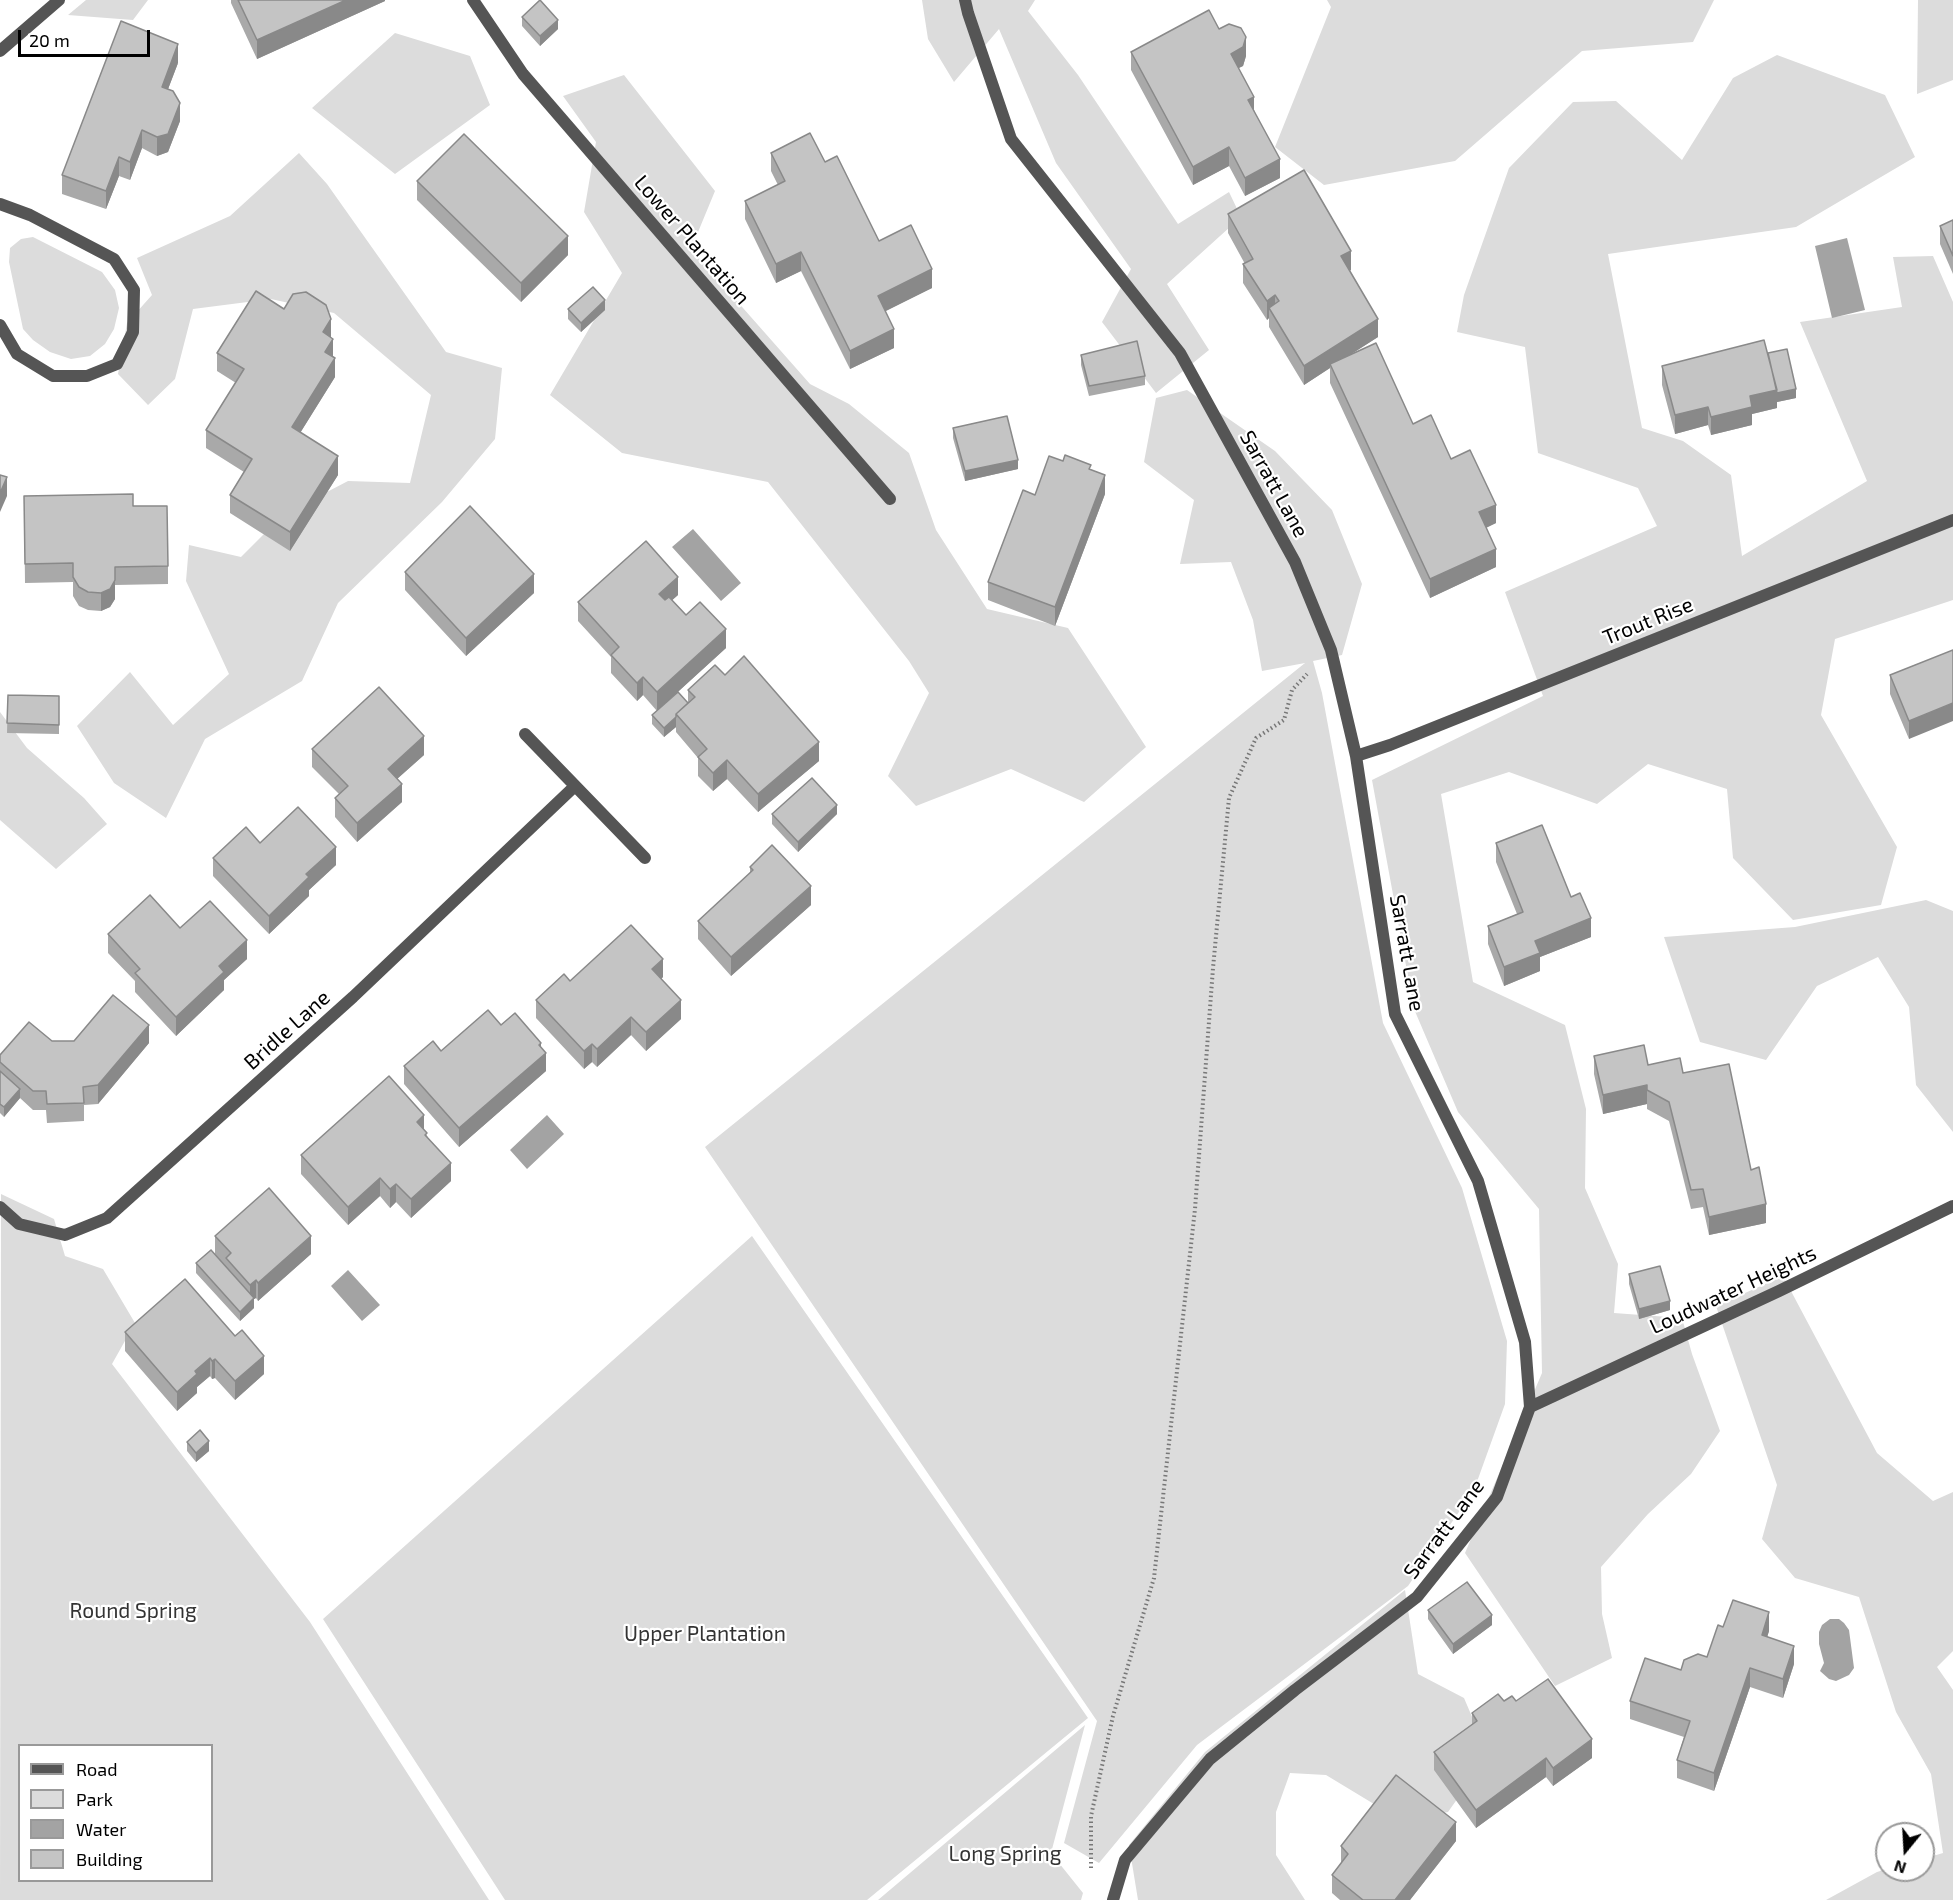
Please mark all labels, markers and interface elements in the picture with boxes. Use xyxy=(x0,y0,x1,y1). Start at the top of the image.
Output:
scale bar xyxy=(21,18,153,56)
text: 20 m xyxy=(29,29,70,51)
street label: Lower Plantation xyxy=(629,170,755,310)
street label: Sarratt Lane xyxy=(1234,426,1314,542)
street label: Trout Rise xyxy=(1599,592,1697,650)
street label: Sarratt Lane xyxy=(1384,893,1430,1013)
street label: Bridle Lane xyxy=(239,985,335,1075)
street label: Loudwater Heights xyxy=(1646,1240,1820,1340)
street label: Sarratt Lane xyxy=(1398,1474,1490,1584)
park label: Round Spring xyxy=(69,1598,197,1624)
park label: Upper Plantation xyxy=(624,1621,786,1647)
legend xyxy=(18,1744,213,1882)
text: Road xyxy=(76,1758,117,1780)
text: Park xyxy=(76,1788,113,1810)
text: Water xyxy=(76,1818,126,1840)
north arrow xyxy=(1875,1822,1935,1882)
park label: Long Spring xyxy=(949,1841,1061,1867)
text: Building xyxy=(76,1848,143,1870)
text: N xyxy=(1891,1857,1908,1879)

